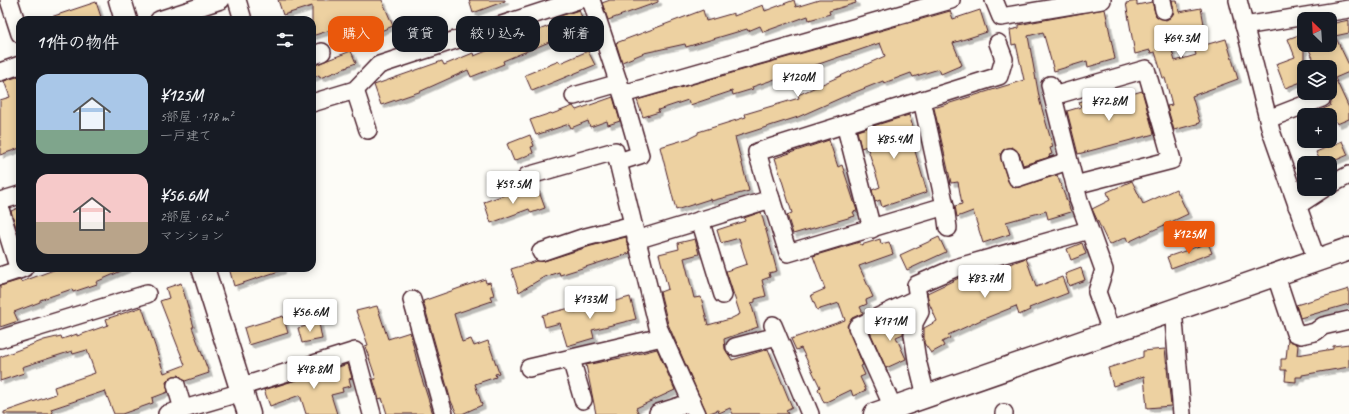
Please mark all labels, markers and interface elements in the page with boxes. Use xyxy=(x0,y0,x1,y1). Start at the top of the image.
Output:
north arrow xyxy=(1297,12,1337,52)
map controls xyxy=(1297,12,1337,196)
chip: 購入 xyxy=(328,16,384,52)
chip: 賃貸 xyxy=(392,16,448,52)
chip: 絞り込み xyxy=(456,16,540,52)
chip: 新着 xyxy=(548,16,604,52)
pin: ¥64.3M xyxy=(1148,25,1214,59)
icon: filters xyxy=(274,29,296,51)
text: ¥64.3M xyxy=(1163,30,1199,46)
text: 11件の物件 xyxy=(36,32,119,53)
button: layers xyxy=(1297,60,1337,100)
pin: ¥120M xyxy=(770,64,826,98)
text: ¥120M xyxy=(782,69,814,85)
text: ¥125M xyxy=(160,85,203,106)
pin: ¥72.8M xyxy=(1076,88,1142,122)
icon: home xyxy=(68,90,116,138)
text: ¥72.8M xyxy=(1091,93,1127,109)
button: + xyxy=(1297,108,1337,148)
text: 5部屋 · 178 m² xyxy=(160,109,233,125)
pin: ¥85.4M xyxy=(861,126,927,160)
text: 一戸建て xyxy=(160,128,212,144)
text: ¥85.4M xyxy=(876,131,912,147)
button: − xyxy=(1297,156,1337,196)
pin: ¥59.5M xyxy=(480,171,546,205)
text: ¥59.5M xyxy=(496,176,530,192)
text: ¥56.6M xyxy=(160,185,207,206)
icon: home xyxy=(68,190,116,238)
text: 2部屋 · 62 m² xyxy=(160,209,227,225)
pin: ¥125M xyxy=(1161,221,1217,255)
text: ¥125M xyxy=(1173,226,1205,242)
text: マンション xyxy=(160,228,224,244)
pin: ¥83.7M xyxy=(952,265,1018,299)
text: ¥83.7M xyxy=(967,270,1003,286)
pin: ¥133M xyxy=(562,286,618,320)
text: ¥133M xyxy=(574,291,606,307)
pin: ¥56.6M xyxy=(277,299,343,333)
text: ¥56.6M xyxy=(292,304,328,320)
pin: ¥171M xyxy=(862,308,918,342)
text: ¥171M xyxy=(874,313,906,329)
pin: ¥48.8M xyxy=(281,356,347,390)
text: ¥48.8M xyxy=(296,361,332,377)

